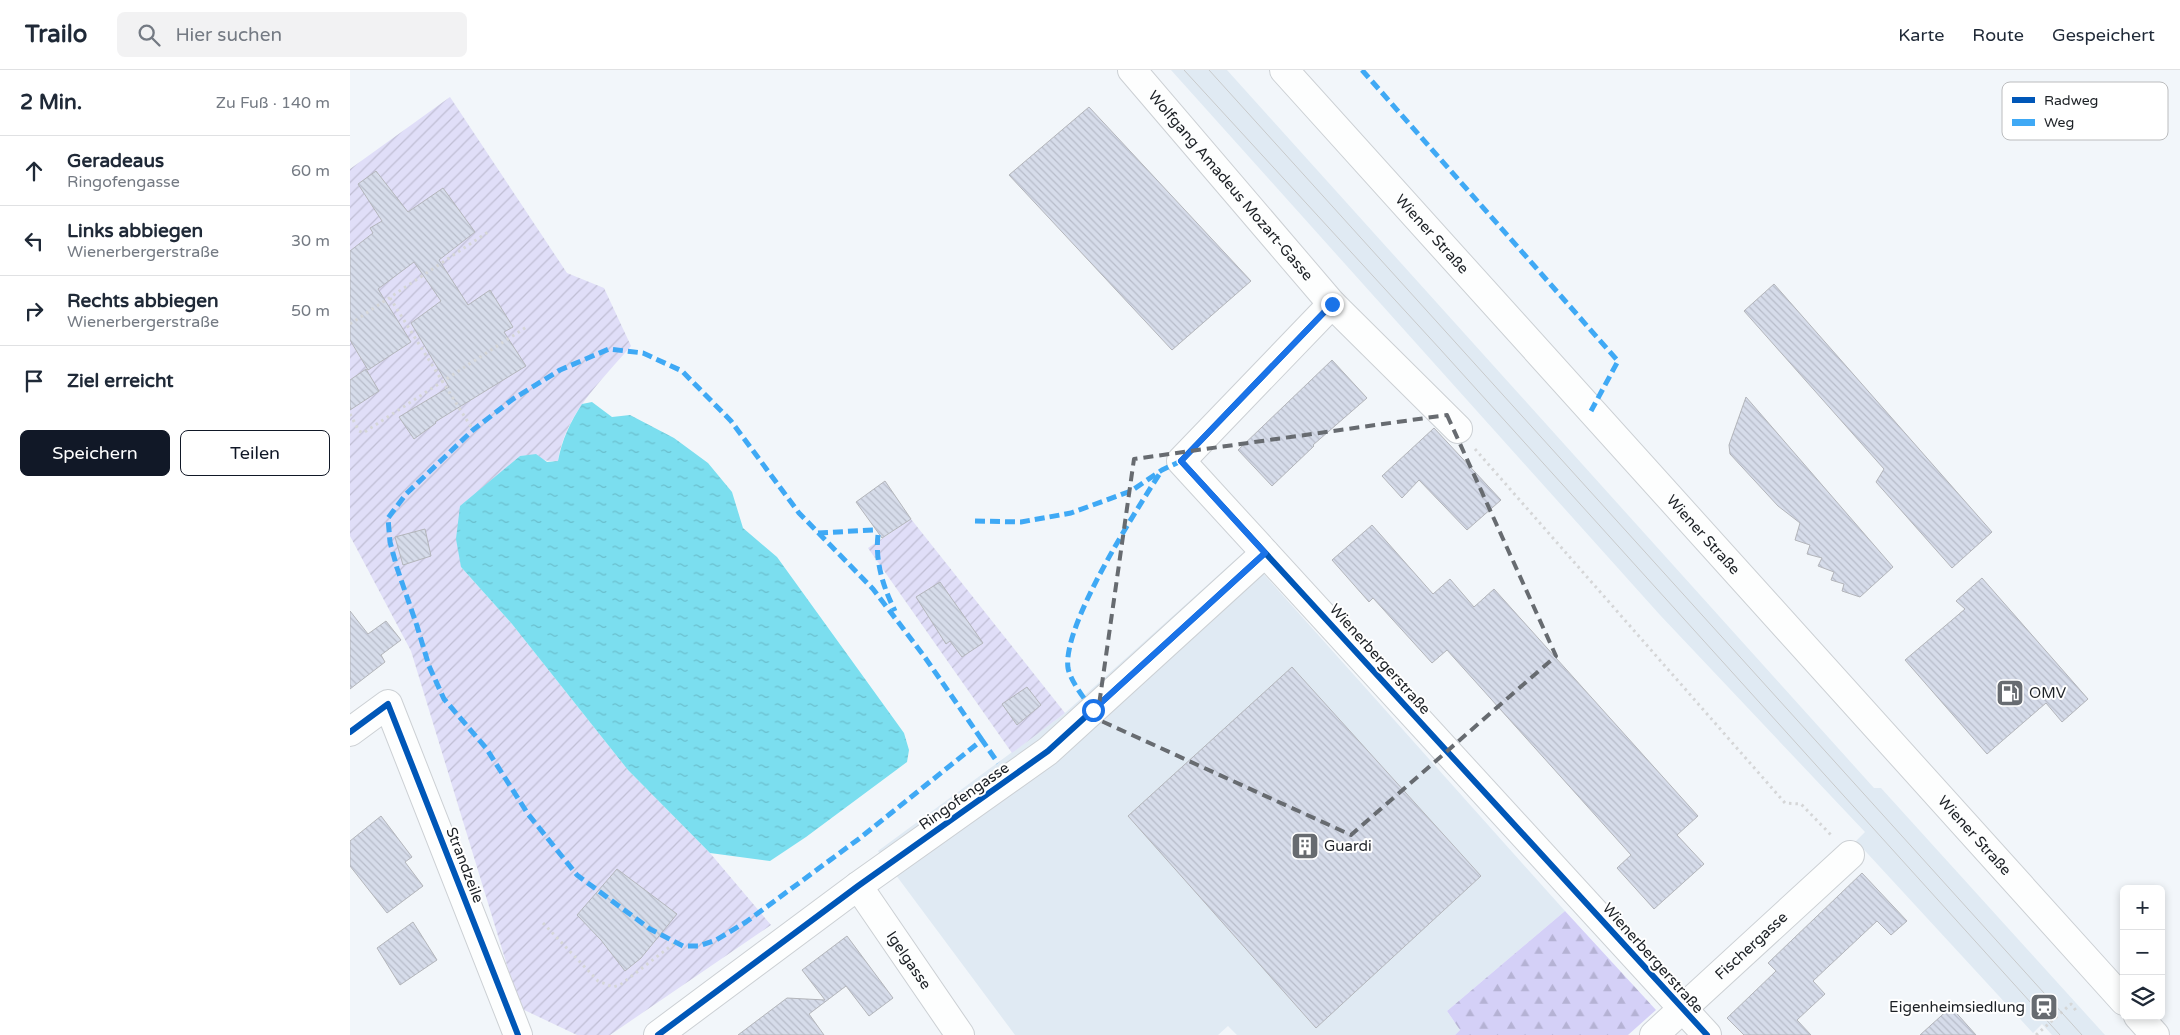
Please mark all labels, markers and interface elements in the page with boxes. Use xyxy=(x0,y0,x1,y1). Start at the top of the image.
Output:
search box xyxy=(117,12,467,57)
text: Trailo xyxy=(25,20,87,49)
icon: search xyxy=(135,21,163,49)
text: Hier suchen xyxy=(175,24,282,46)
text: Karte xyxy=(1898,24,1944,46)
text: Route xyxy=(1972,24,2024,46)
text: Gespeichert xyxy=(2052,24,2155,46)
legend xyxy=(2002,82,2168,140)
street label: Wolfgang Amadeus Mozart-Gasse xyxy=(1145,87,1317,284)
text: 2 Min. xyxy=(20,90,82,115)
text: Radweg xyxy=(2044,92,2098,109)
text: Zu Fuß · 140 m xyxy=(216,93,330,113)
text: Weg xyxy=(2044,114,2074,131)
text: Geradeaus xyxy=(67,150,164,172)
icon: ahead xyxy=(20,157,48,185)
text: 60 m xyxy=(291,161,330,181)
text: Ringofengasse xyxy=(67,172,180,192)
street label: Wiener Straße xyxy=(1392,191,1473,278)
text: Links abbiegen xyxy=(67,220,203,242)
icon: left xyxy=(20,227,48,255)
text: 30 m xyxy=(291,231,330,251)
text: Wienerbergerstraße xyxy=(67,242,219,262)
text: Rechts abbiegen xyxy=(67,290,219,312)
route end xyxy=(1321,293,1344,316)
icon: right xyxy=(20,297,48,325)
text: 50 m xyxy=(291,301,330,321)
text: Wienerbergerstraße xyxy=(67,312,219,332)
icon: arrive xyxy=(20,367,48,395)
text: Ziel erreicht xyxy=(67,370,174,392)
button: Speichern xyxy=(20,430,170,476)
button: Teilen xyxy=(180,430,330,476)
street label: Wiener Straße xyxy=(1663,491,1744,578)
street label: Wienerbergerstraße xyxy=(1326,600,1434,718)
fuel station icon: OMV xyxy=(1995,678,2025,708)
place label: OMV xyxy=(2029,684,2067,702)
route start xyxy=(1082,699,1105,722)
street label: Ringofengasse xyxy=(916,758,1012,834)
street label: Wiener Straße xyxy=(1934,792,2015,879)
street label: Strandzeile xyxy=(442,825,488,905)
building icon: Guardi xyxy=(1290,831,1320,861)
place label: Guardi xyxy=(1324,837,1372,855)
map controls xyxy=(2120,885,2165,1020)
button: + xyxy=(2120,885,2165,930)
street label: Wienerbergerstraße xyxy=(1599,899,1707,1017)
street label: Fischergasse xyxy=(1711,908,1791,983)
street label: Igelgasse xyxy=(883,928,935,993)
button: − xyxy=(2120,930,2165,975)
button: layers xyxy=(2120,975,2165,1020)
station icon: Eigenheimsiedlung xyxy=(2029,992,2059,1022)
place label: Eigenheimsiedlung xyxy=(1889,998,2025,1016)

